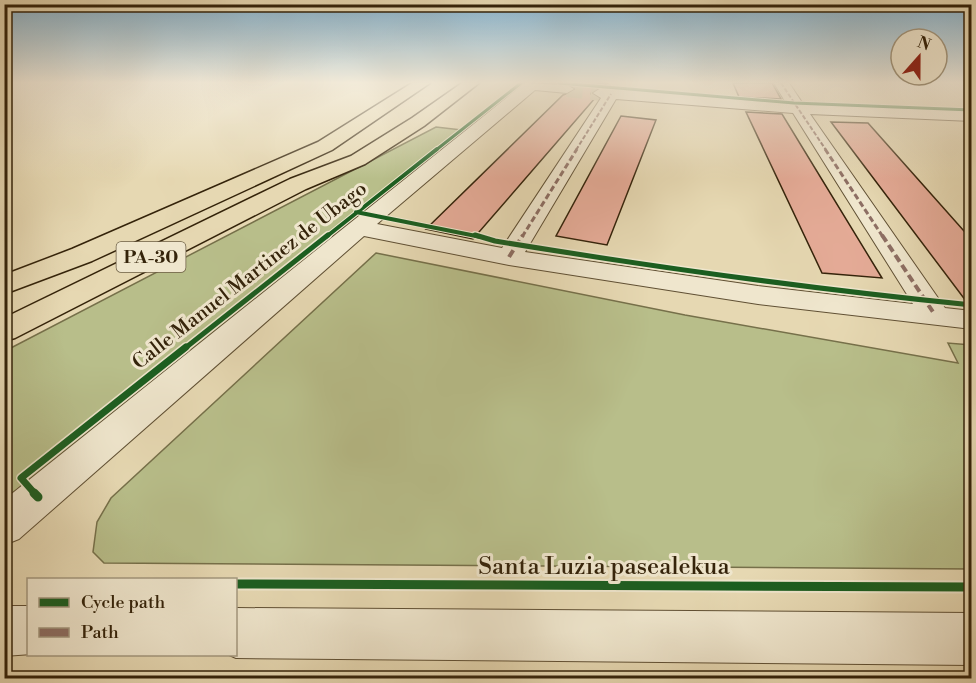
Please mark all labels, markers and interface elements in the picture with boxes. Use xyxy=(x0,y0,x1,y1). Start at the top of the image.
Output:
north arrow xyxy=(889,27,949,87)
text: N xyxy=(915,32,934,56)
street label: Calle Manuel Martinez de Ubago xyxy=(128,177,372,375)
road number: PA-30 xyxy=(116,242,186,272)
street label: Santa Luzia pasealekua xyxy=(478,552,731,582)
legend xyxy=(27,578,237,656)
text: Cycle path xyxy=(81,591,165,614)
text: Path xyxy=(81,621,119,644)

